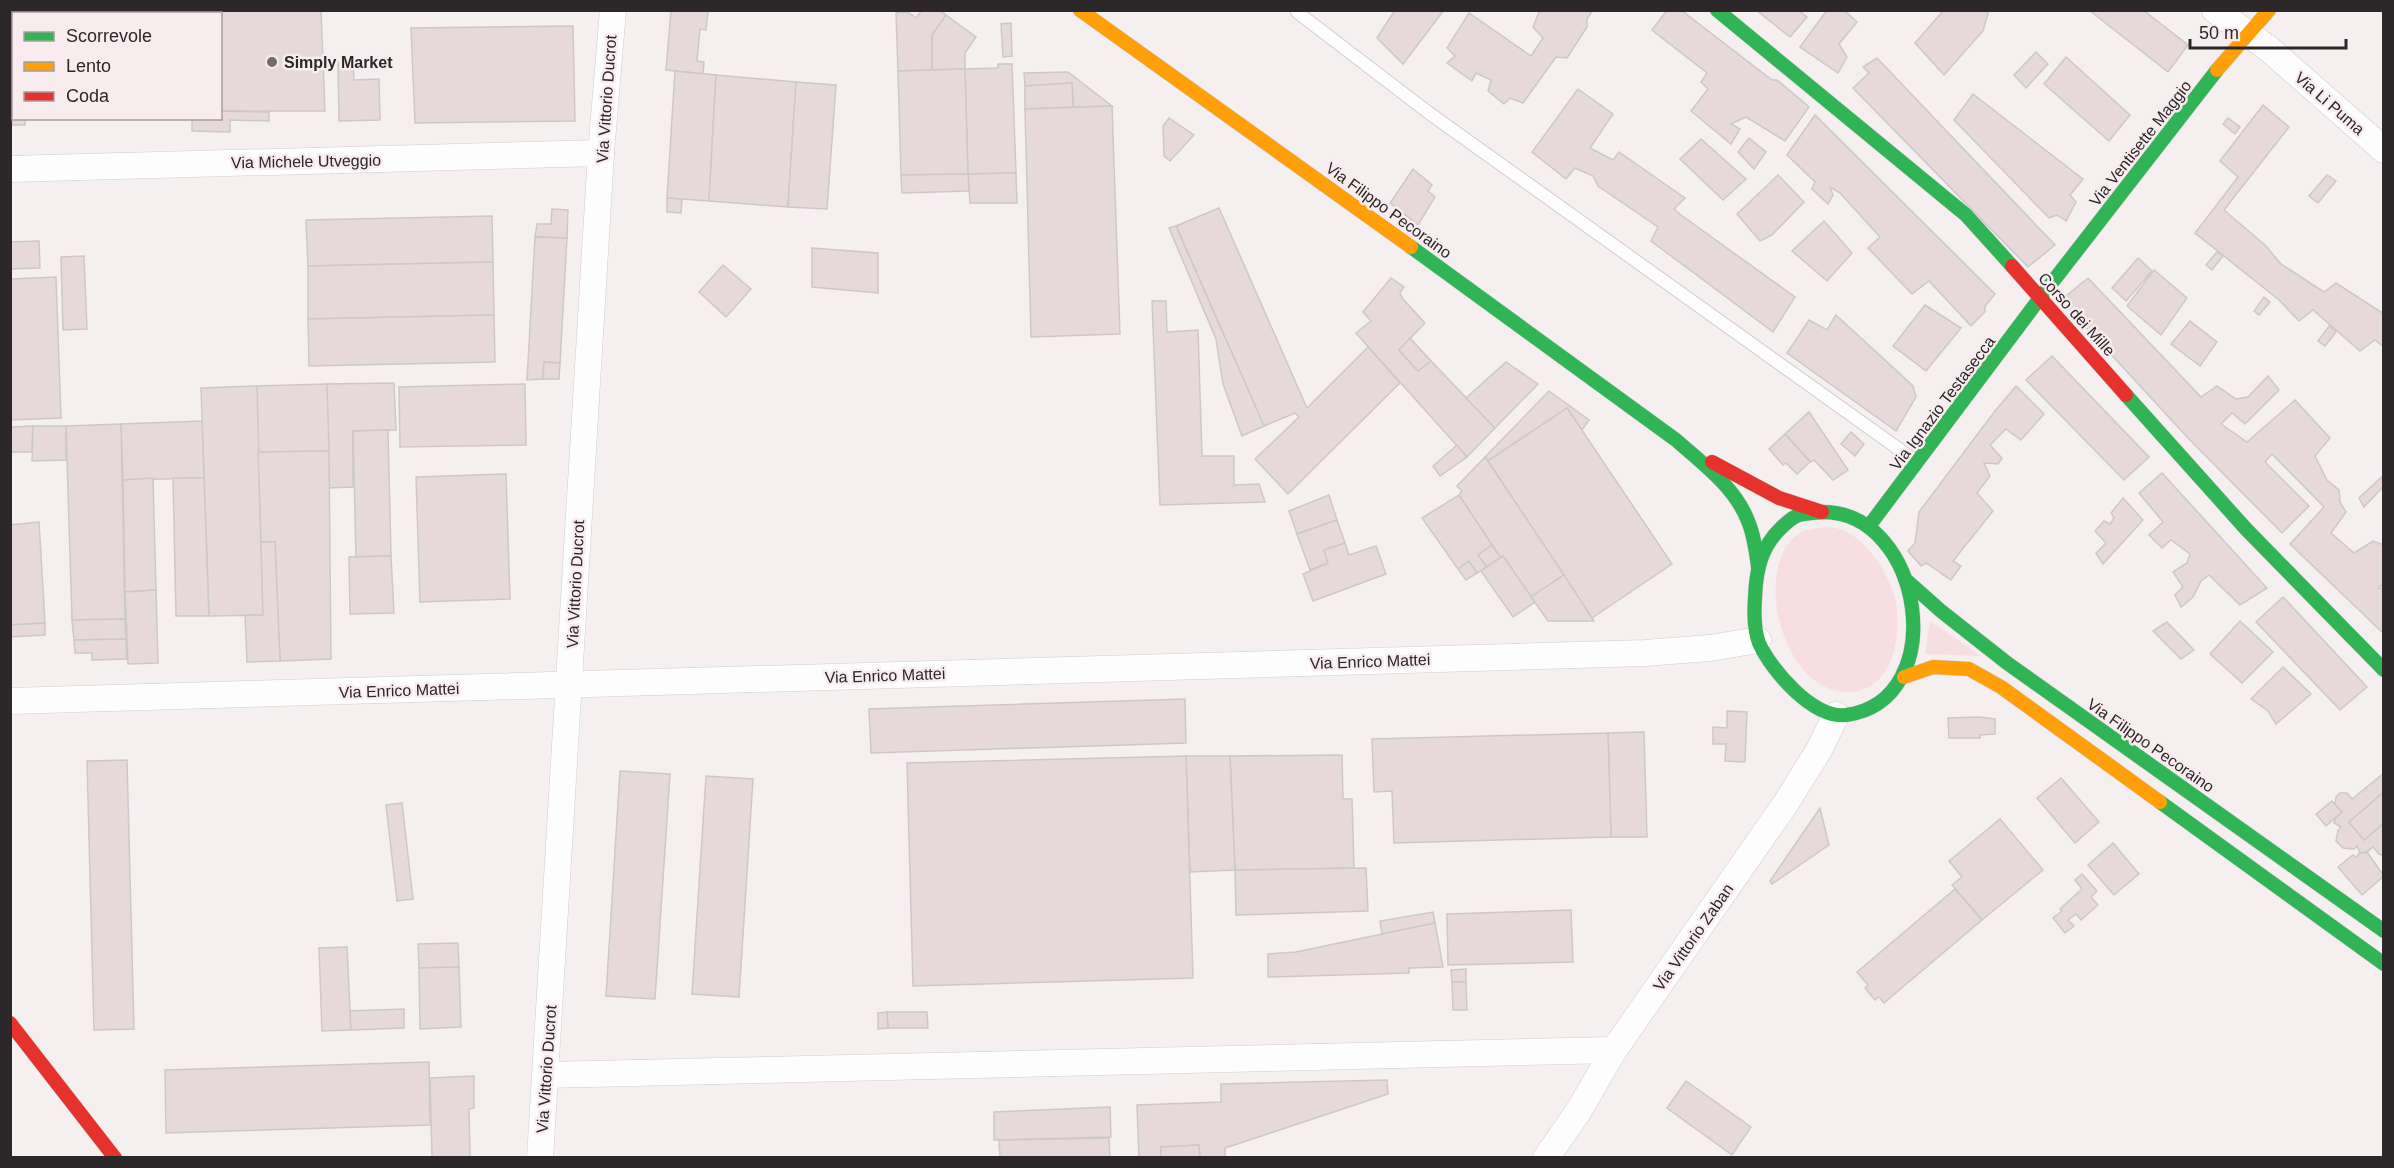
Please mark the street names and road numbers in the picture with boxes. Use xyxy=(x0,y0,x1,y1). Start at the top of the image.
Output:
street label: Via Vittorio Ducrot xyxy=(594,34,619,164)
street label: Via Li Puma xyxy=(2292,69,2368,138)
street label: Via Ventisette Maggio xyxy=(2086,77,2195,209)
street label: Via Michele Utveggio xyxy=(231,152,381,171)
street label: Via Filippo Pecoraino xyxy=(1323,159,1455,262)
street label: Corso dei Mille xyxy=(2035,269,2118,359)
street label: Via Ignazio Testasecca xyxy=(1887,333,1998,474)
street label: Via Vittorio Ducrot xyxy=(564,519,587,649)
street label: Via Enrico Mattei xyxy=(1309,651,1431,672)
street label: Via Enrico Mattei xyxy=(824,665,946,686)
street label: Via Enrico Mattei xyxy=(338,680,460,701)
street label: Via Filippo Pecoraino xyxy=(2084,695,2217,796)
street label: Via Vittorio Zaban xyxy=(1650,881,1737,994)
street label: Via Vittorio Ducrot xyxy=(534,1004,559,1134)

